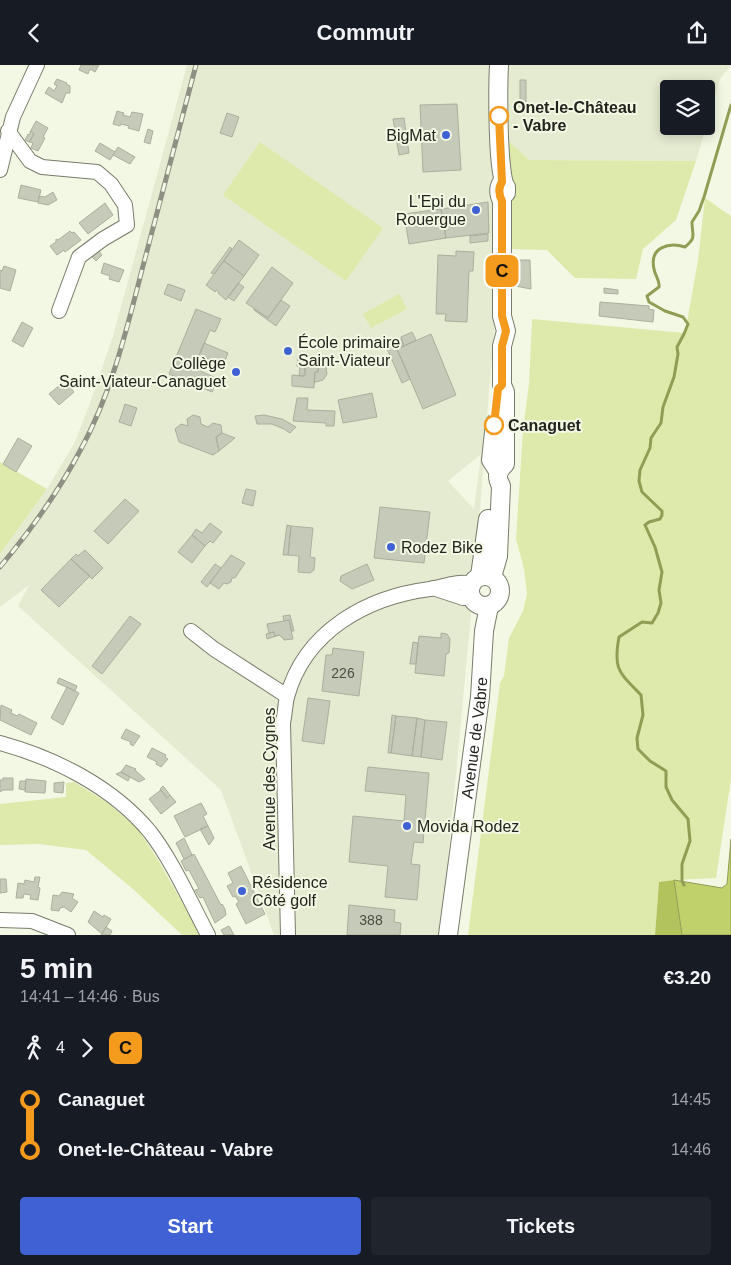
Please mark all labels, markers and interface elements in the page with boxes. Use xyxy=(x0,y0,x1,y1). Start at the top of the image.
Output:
icon: back xyxy=(20,19,48,47)
icon: share xyxy=(683,19,711,47)
text: Commutr xyxy=(317,20,414,45)
map controls xyxy=(660,80,715,135)
button: layers xyxy=(660,80,715,135)
place label: Onet-le-Château - Vabre xyxy=(513,99,637,134)
marker: Onet-le-Château - Vabre xyxy=(489,106,509,126)
place label: BigMat xyxy=(386,127,437,144)
marker: BigMat xyxy=(440,129,452,141)
place label: L'Epi du Rouergue xyxy=(396,193,466,228)
marker: L'Epi du Rouergue xyxy=(470,204,482,216)
line badge: C xyxy=(486,255,518,287)
text: C xyxy=(496,261,509,281)
place label: École primaire Saint-Viateur xyxy=(298,333,400,369)
marker: École primaire Saint-Viateur xyxy=(282,345,294,357)
place label: Collège Saint-Viateur-Canaguet xyxy=(59,355,227,390)
marker: Collège Saint-Viateur-Canaguet xyxy=(230,366,242,378)
marker: Canaguet xyxy=(484,415,504,435)
place label: Canaguet xyxy=(508,417,582,434)
place label: Rodez Bike xyxy=(401,539,483,556)
marker: Rodez Bike xyxy=(385,541,397,553)
house number: 226 xyxy=(331,665,355,681)
street label: Avenue de Vabre xyxy=(458,676,490,800)
street label: Avenue des Cygnes xyxy=(261,708,278,850)
place label: Movida Rodez xyxy=(417,818,519,835)
marker: Movida Rodez xyxy=(401,820,413,832)
place label: Résidence Côté golf xyxy=(252,874,328,909)
marker: Résidence Côté golf xyxy=(236,885,248,897)
house number: 388 xyxy=(359,912,383,928)
text: 5 min xyxy=(20,953,93,984)
text: €3.20 xyxy=(663,967,711,988)
text: 14:41 – 14:46 · Bus xyxy=(20,988,160,1005)
icon: walk xyxy=(20,1034,48,1062)
icon: forward xyxy=(73,1034,101,1062)
text: C xyxy=(119,1038,132,1058)
text: 4 xyxy=(56,1039,65,1056)
text: Canaguet xyxy=(58,1089,145,1110)
text: 14:45 xyxy=(671,1091,711,1108)
text: Onet-le-Château - Vabre xyxy=(58,1139,273,1160)
text: 14:46 xyxy=(671,1141,711,1158)
button: Start xyxy=(20,1197,361,1255)
button: Tickets xyxy=(371,1197,711,1255)

